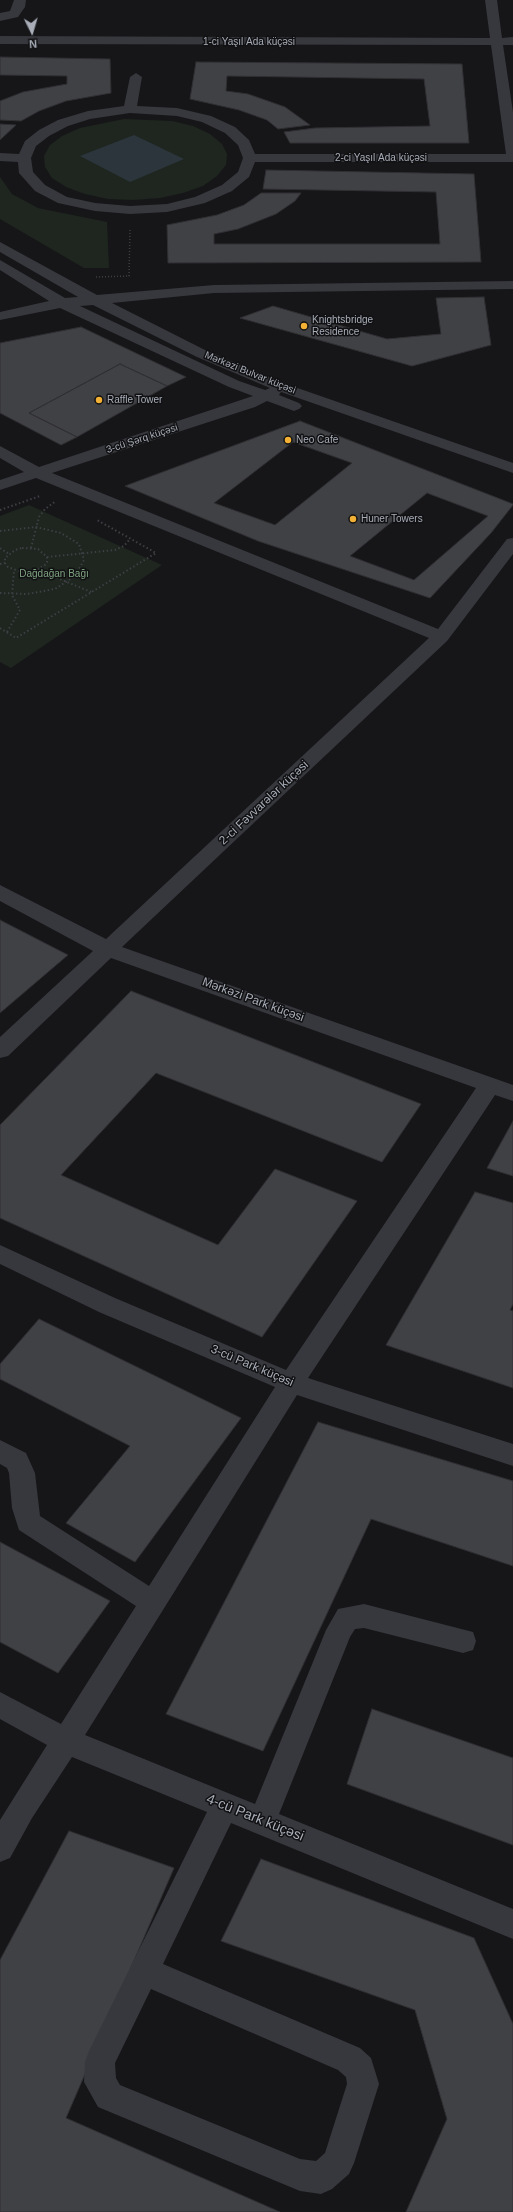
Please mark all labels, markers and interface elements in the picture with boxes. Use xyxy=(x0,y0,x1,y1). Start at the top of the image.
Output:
north arrow xyxy=(12,12,52,52)
street label: 1-ci Yaşıl Ada küçəsi xyxy=(203,36,295,48)
text: N xyxy=(29,38,38,50)
street label: 2-ci Yaşıl Ada küçəsi xyxy=(335,152,427,164)
place label: Knightsbridge Residence xyxy=(312,314,373,338)
marker: Knightsbridge Residence xyxy=(299,321,309,331)
street label: Mərkəzi Bulvar küçəsi xyxy=(203,349,297,397)
place label: Raffle Tower xyxy=(107,394,162,406)
marker: Raffle Tower xyxy=(94,395,104,405)
street label: 3-cü Şərq küçəsi xyxy=(105,422,179,456)
place label: Neo Cafe xyxy=(296,434,338,446)
marker: Neo Cafe xyxy=(283,435,293,445)
place label: Huner Towers xyxy=(361,513,423,525)
marker: Huner Towers xyxy=(348,514,358,524)
park label: Dağdağan Bağı xyxy=(19,568,89,580)
street label: 2-ci Fəvvarələr küçəsi xyxy=(216,758,312,848)
street label: Mərkəzi Park küçəsi xyxy=(200,975,306,1025)
street label: 3-cü Park küçəsi xyxy=(208,1342,296,1390)
street label: 4-cü Park küçəsi xyxy=(204,1791,306,1845)

